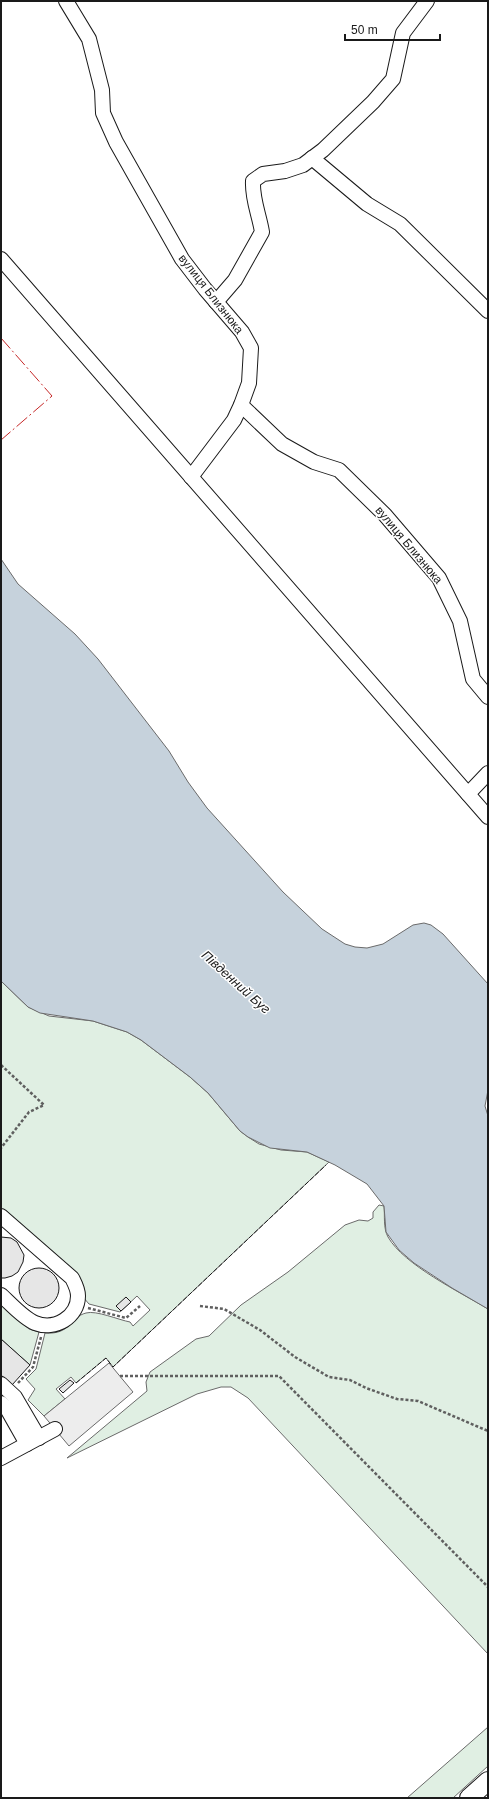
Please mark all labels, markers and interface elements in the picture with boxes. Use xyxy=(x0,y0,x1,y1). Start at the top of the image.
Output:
scale bar xyxy=(345,16,440,42)
text: 50 m xyxy=(351,23,378,37)
street label: вулиця Близнюка xyxy=(176,251,247,337)
street label: вулиця Близнюка xyxy=(372,503,446,587)
water label: Південний Буг xyxy=(199,947,274,1017)

